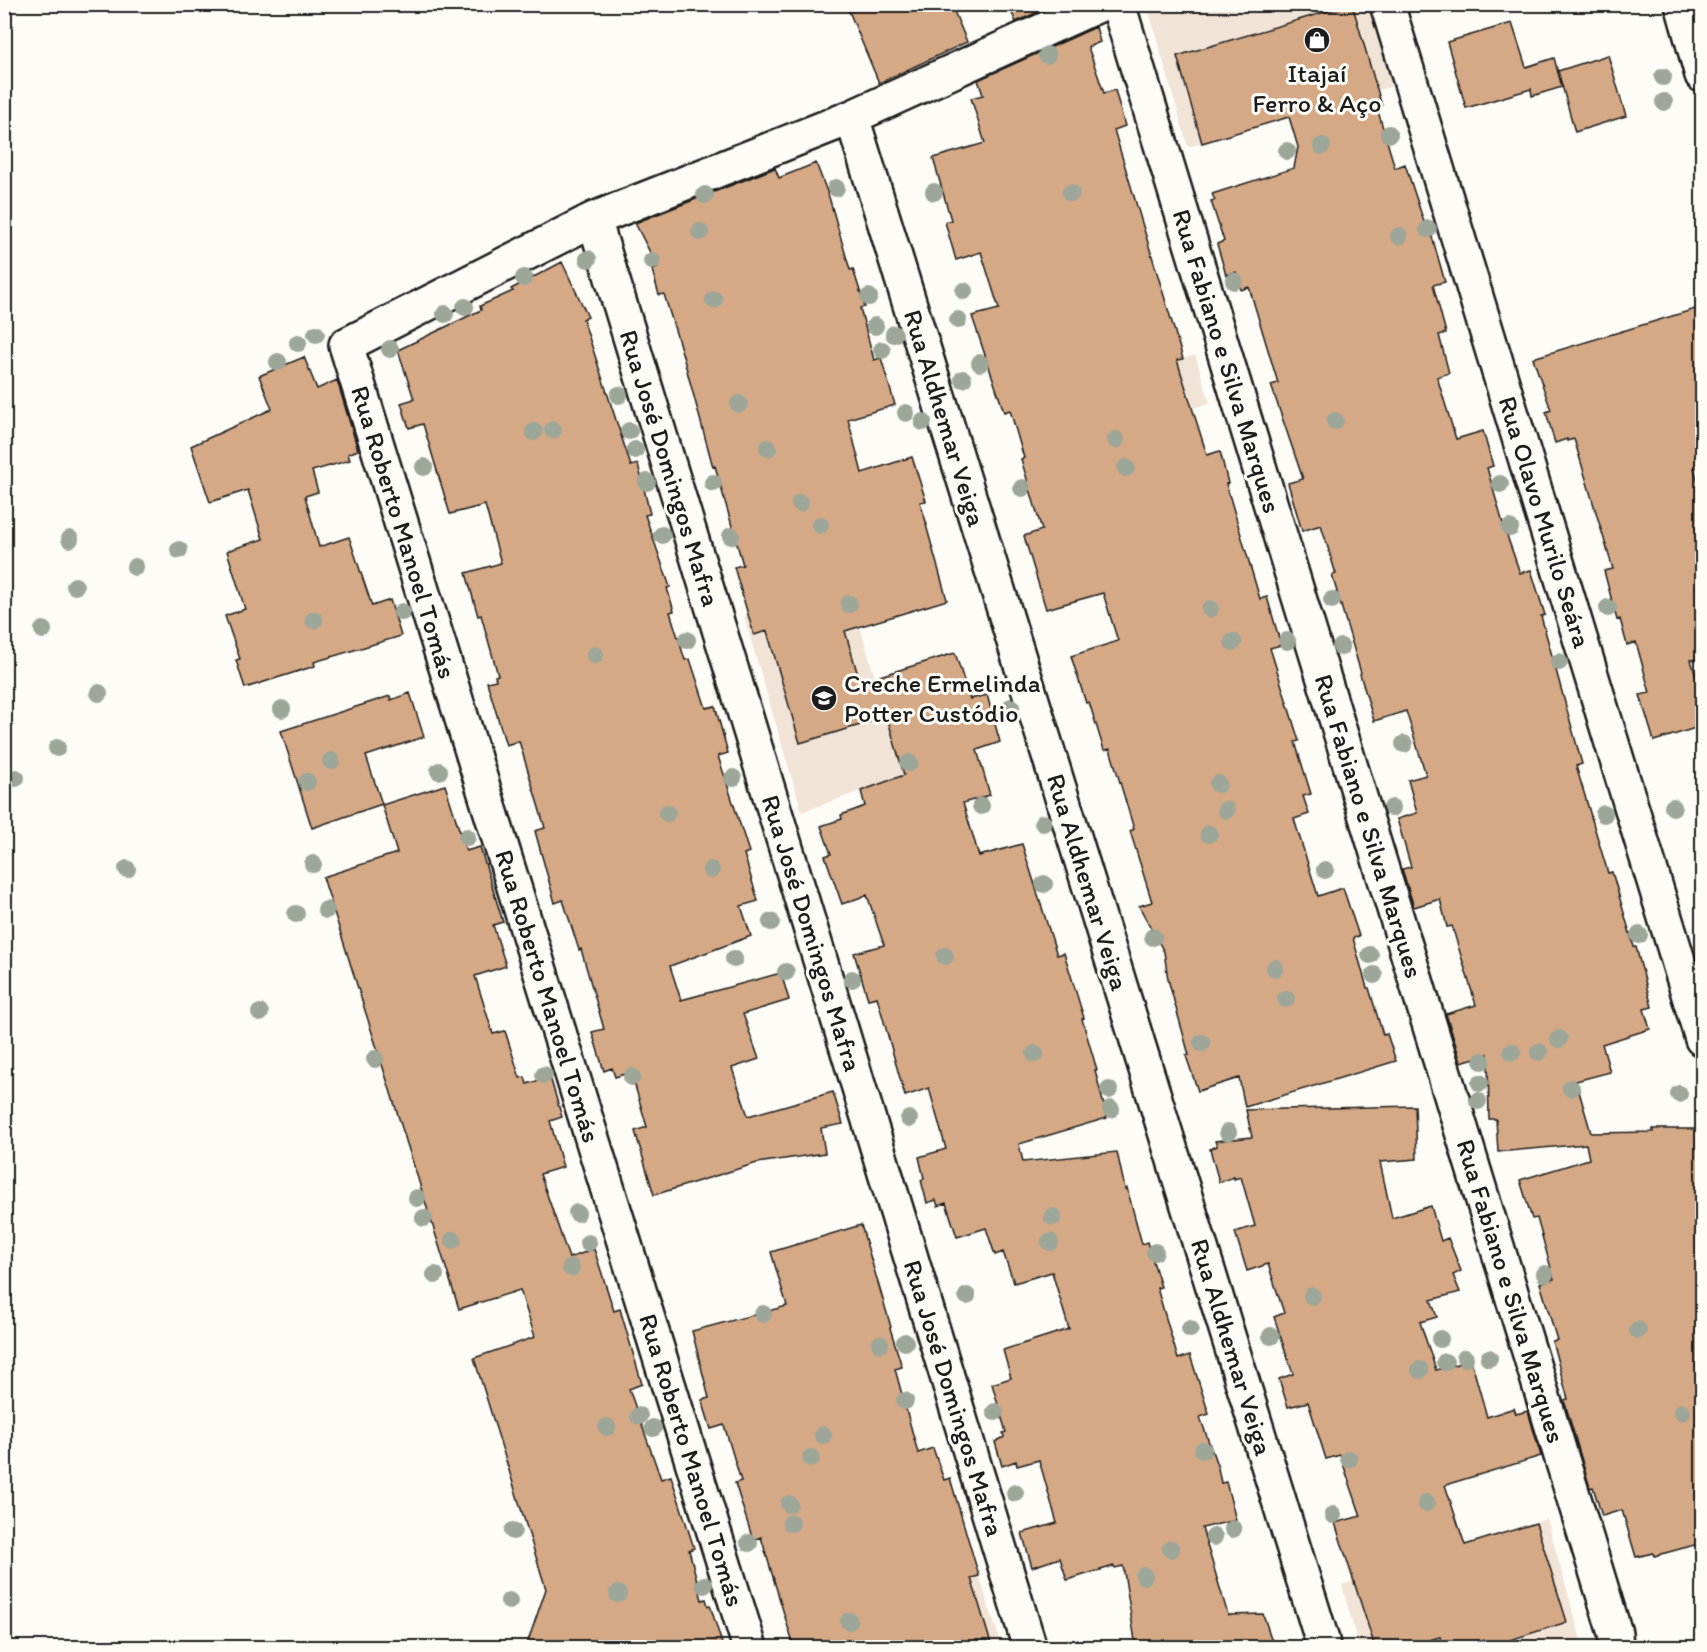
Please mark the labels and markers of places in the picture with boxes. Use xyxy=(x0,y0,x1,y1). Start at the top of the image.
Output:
shop icon: Itajaí Ferro & Aço xyxy=(1302,25,1332,55)
place label: Itajaí Ferro & Aço xyxy=(1253,57,1381,119)
place label: Creche Ermelinda Potter Custódio xyxy=(844,667,1041,729)
school or university icon: Creche Ermelinda Potter Custódio xyxy=(809,683,839,713)

